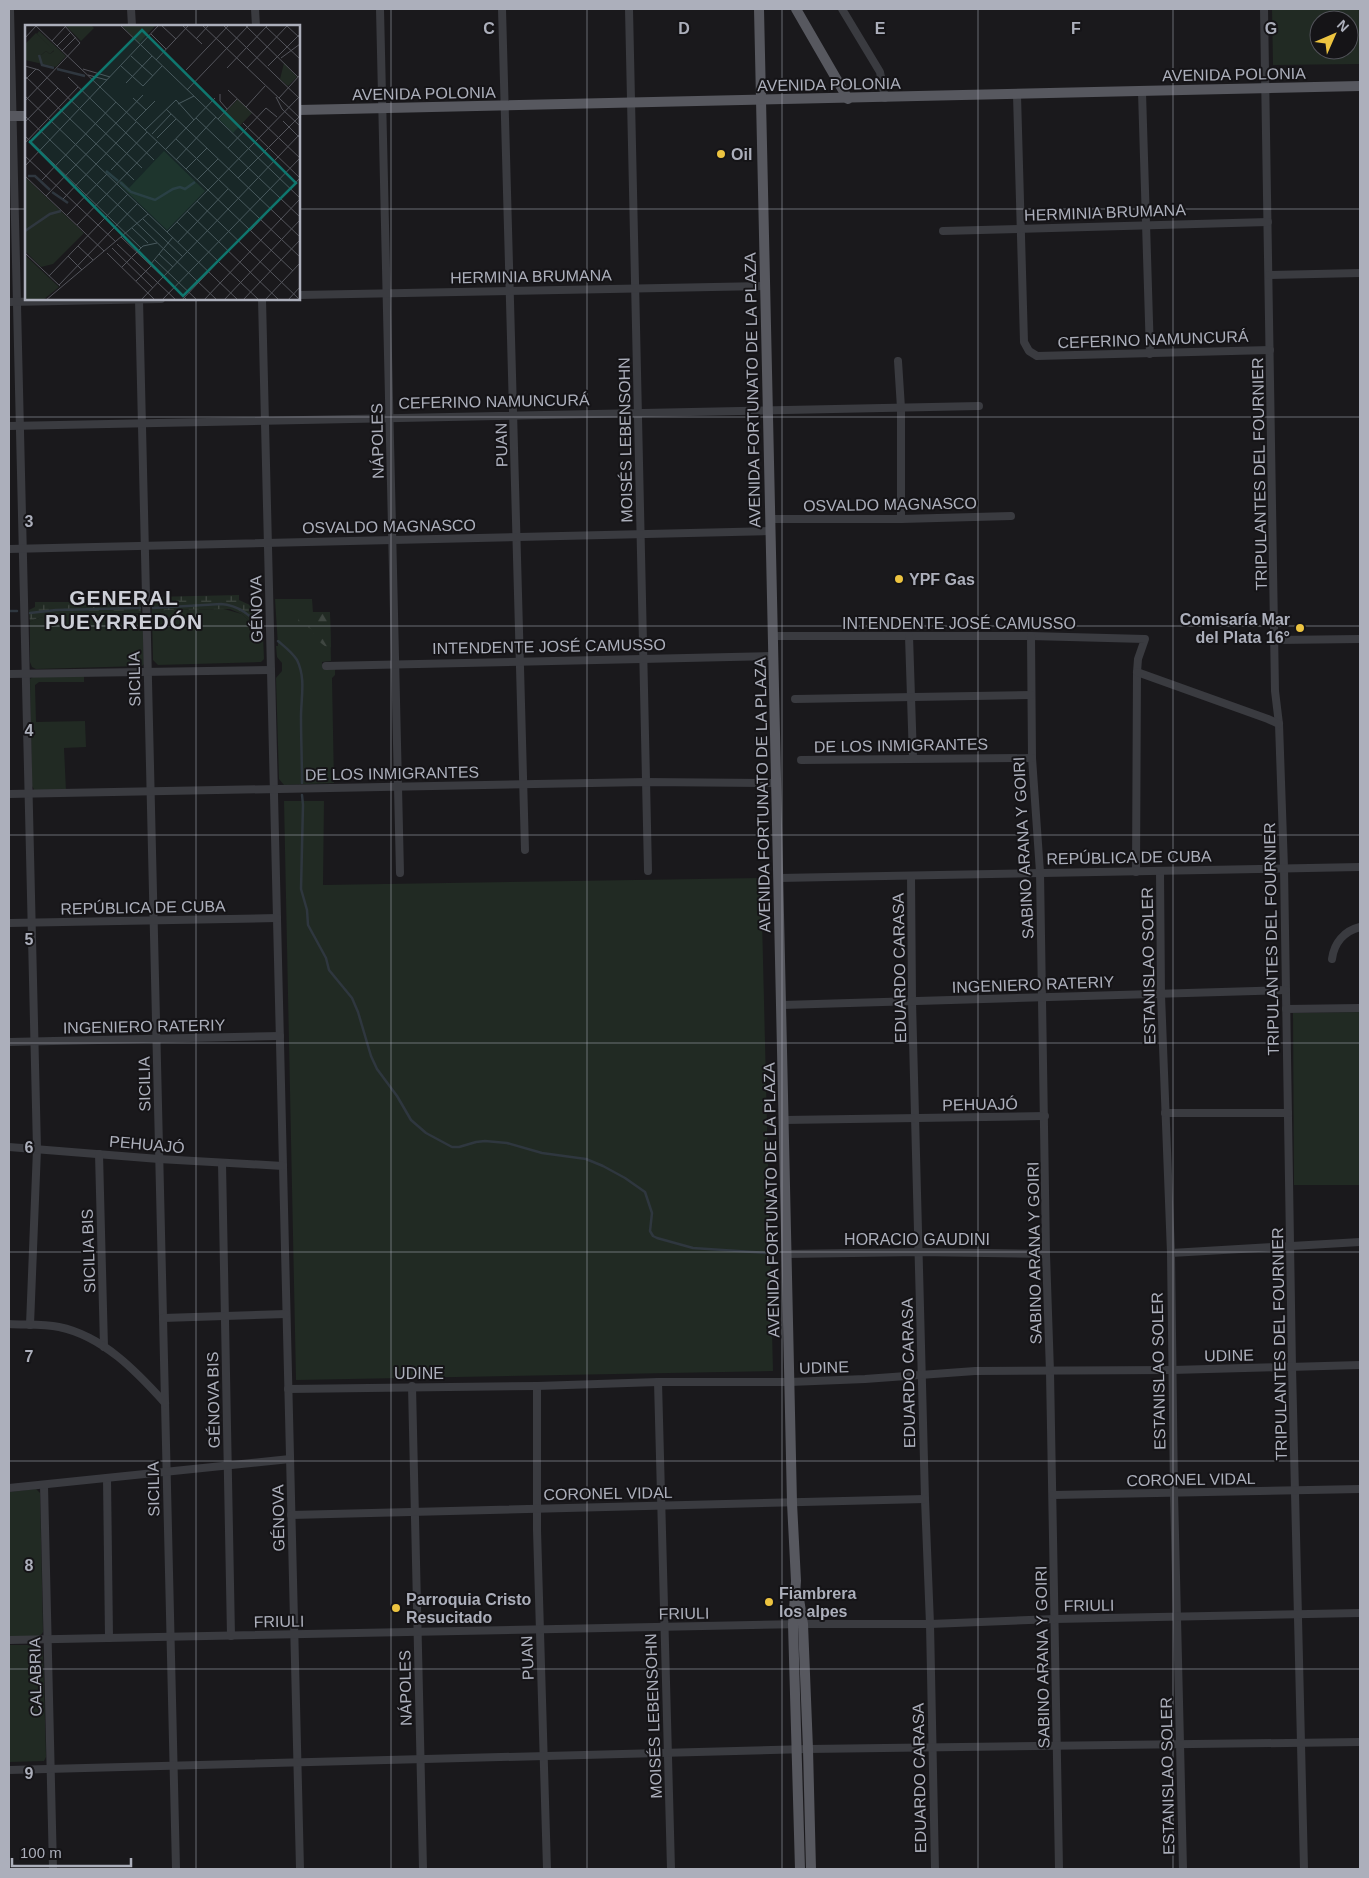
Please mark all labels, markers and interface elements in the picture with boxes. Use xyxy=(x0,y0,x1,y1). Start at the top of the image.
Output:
north arrow xyxy=(1309,10,1359,60)
text: N xyxy=(1334,17,1352,35)
text: C xyxy=(483,20,495,37)
text: D xyxy=(678,20,690,37)
text: E xyxy=(875,20,886,37)
text: F xyxy=(1071,20,1081,37)
text: G xyxy=(1265,20,1277,37)
inset map xyxy=(25,25,300,300)
street label: AVENIDA POLONIA xyxy=(1162,65,1306,84)
street label: AVENIDA POLONIA xyxy=(757,75,901,94)
street label: AVENIDA POLONIA xyxy=(352,84,496,103)
place label: Oil xyxy=(731,146,752,163)
marker: Oil xyxy=(715,148,727,160)
street label: HERMINIA BRUMANA xyxy=(1024,201,1186,224)
street label: AVENIDA FORTUNATO DE LA PLAZA xyxy=(742,252,763,528)
street label: HERMINIA BRUMANA xyxy=(450,267,612,286)
street label: CEFERINO NAMUNCURÁ xyxy=(1057,327,1249,351)
street label: MOISÉS LEBENSOHN xyxy=(615,357,635,523)
street label: TRIPULANTES DEL FOURNIER xyxy=(1249,357,1270,591)
street label: CEFERINO NAMUNCURÁ xyxy=(398,390,590,412)
street label: NÁPOLES xyxy=(367,403,387,479)
street label: PUAN xyxy=(493,423,510,467)
street label: OSVALDO MAGNASCO xyxy=(803,494,977,515)
text: 3 xyxy=(25,513,34,530)
street label: OSVALDO MAGNASCO xyxy=(302,516,476,537)
place label: YPF Gas xyxy=(909,571,975,588)
marker: YPF Gas xyxy=(893,573,905,585)
street label: GÉNOVA xyxy=(246,575,266,643)
district label: GENERAL PUEYRREDÓN xyxy=(45,586,203,633)
place label: Comisaría Mar del Plata 16° xyxy=(1180,611,1290,646)
street label: INTENDENTE JOSÉ CAMUSSO xyxy=(842,614,1076,632)
marker: Comisaría Mar del Plata 16° xyxy=(1294,622,1306,634)
street label: INTENDENTE JOSÉ CAMUSSO xyxy=(432,635,666,657)
street label: SICILIA xyxy=(126,651,143,707)
street label: AVENIDA FORTUNATO DE LA PLAZA xyxy=(752,657,773,933)
text: 4 xyxy=(25,722,34,739)
street label: DE LOS INMIGRANTES xyxy=(814,735,988,756)
street label: SABINO ARANA Y GOIRI xyxy=(1010,756,1037,940)
street label: DE LOS INMIGRANTES xyxy=(305,763,479,784)
street label: TRIPULANTES DEL FOURNIER xyxy=(1261,822,1282,1056)
street label: REPÚBLICA DE CUBA xyxy=(1046,847,1212,867)
street label: ESTANISLAO SOLER xyxy=(1139,887,1158,1045)
street label: EDUARDO CARASA xyxy=(890,892,909,1043)
street label: REPÚBLICA DE CUBA xyxy=(60,897,226,917)
text: 5 xyxy=(25,931,34,948)
street label: INGENIERO RATERIY xyxy=(952,973,1115,996)
street label: INGENIERO RATERIY xyxy=(63,1017,226,1036)
street label: SICILIA xyxy=(136,1056,153,1112)
street label: AVENIDA FORTUNATO DE LA PLAZA xyxy=(761,1062,782,1338)
street label: PEHUAJÓ xyxy=(942,1094,1018,1114)
street label: PEHUAJÓ xyxy=(109,1132,185,1156)
text: 6 xyxy=(25,1139,34,1156)
street label: SABINO ARANA Y GOIRI xyxy=(1024,1162,1045,1344)
street label: SICILIA BIS xyxy=(79,1208,98,1293)
street label: TRIPULANTES DEL FOURNIER xyxy=(1269,1227,1290,1461)
street label: HORACIO GAUDINI xyxy=(844,1231,990,1248)
street label: ESTANISLAO SOLER xyxy=(1149,1292,1168,1450)
street label: EDUARDO CARASA xyxy=(899,1297,918,1448)
street label: UDINE xyxy=(1204,1347,1254,1364)
text: 7 xyxy=(25,1348,34,1365)
street label: GÉNOVA BIS xyxy=(203,1352,223,1448)
street label: UDINE xyxy=(799,1358,849,1377)
street label: UDINE xyxy=(394,1365,444,1382)
street label: SICILIA xyxy=(145,1461,162,1517)
street label: CORONEL VIDAL xyxy=(1126,1470,1256,1489)
street label: GÉNOVA xyxy=(268,1484,288,1552)
street label: CORONEL VIDAL xyxy=(543,1484,673,1503)
text: 8 xyxy=(25,1557,34,1574)
street label: SABINO ARANA Y GOIRI xyxy=(1032,1566,1053,1748)
place label: Fiambrera los alpes xyxy=(779,1585,856,1620)
place label: Parroquia Cristo Resucitado xyxy=(406,1591,532,1626)
marker: Fiambrera los alpes xyxy=(763,1596,775,1608)
street label: FRIULI xyxy=(1064,1597,1114,1614)
marker: Parroquia Cristo Resucitado xyxy=(390,1602,402,1614)
street label: FRIULI xyxy=(659,1605,709,1622)
street label: FRIULI xyxy=(254,1613,304,1630)
street label: MOISÉS LEBENSOHN xyxy=(641,1633,665,1799)
street label: PUAN xyxy=(518,1635,537,1680)
street label: CALABRIA xyxy=(26,1637,45,1717)
street label: NÁPOLES xyxy=(395,1650,415,1726)
street label: ESTANISLAO SOLER xyxy=(1158,1697,1177,1855)
street label: EDUARDO CARASA xyxy=(910,1702,929,1853)
text: 9 xyxy=(25,1765,34,1782)
scale bar xyxy=(12,1836,131,1868)
text: 100 m xyxy=(20,1844,62,1861)

